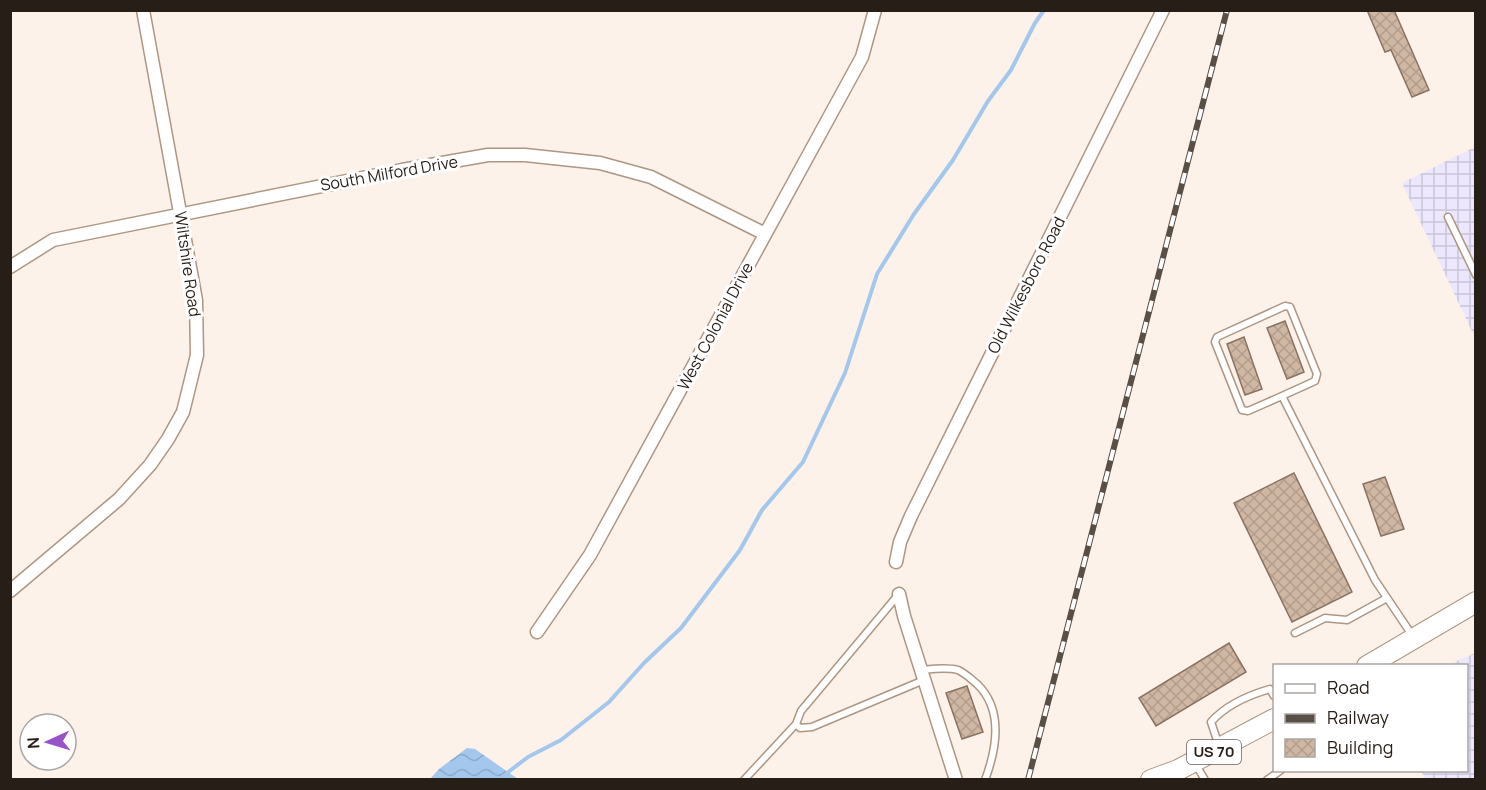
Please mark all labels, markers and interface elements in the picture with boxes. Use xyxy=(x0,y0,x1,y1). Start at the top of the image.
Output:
street label: South Milford Drive xyxy=(318,150,460,196)
street label: Wiltshire Road xyxy=(170,210,206,318)
street label: Old Wilkesboro Road xyxy=(982,213,1070,357)
street label: West Colonial Drive xyxy=(672,258,758,394)
legend xyxy=(1273,664,1468,772)
text: Road xyxy=(1327,675,1370,699)
text: Railway xyxy=(1327,705,1389,729)
north arrow xyxy=(18,712,78,772)
text: Building xyxy=(1327,735,1393,759)
text: N xyxy=(22,737,44,750)
road number: US 70 xyxy=(1187,740,1241,764)

